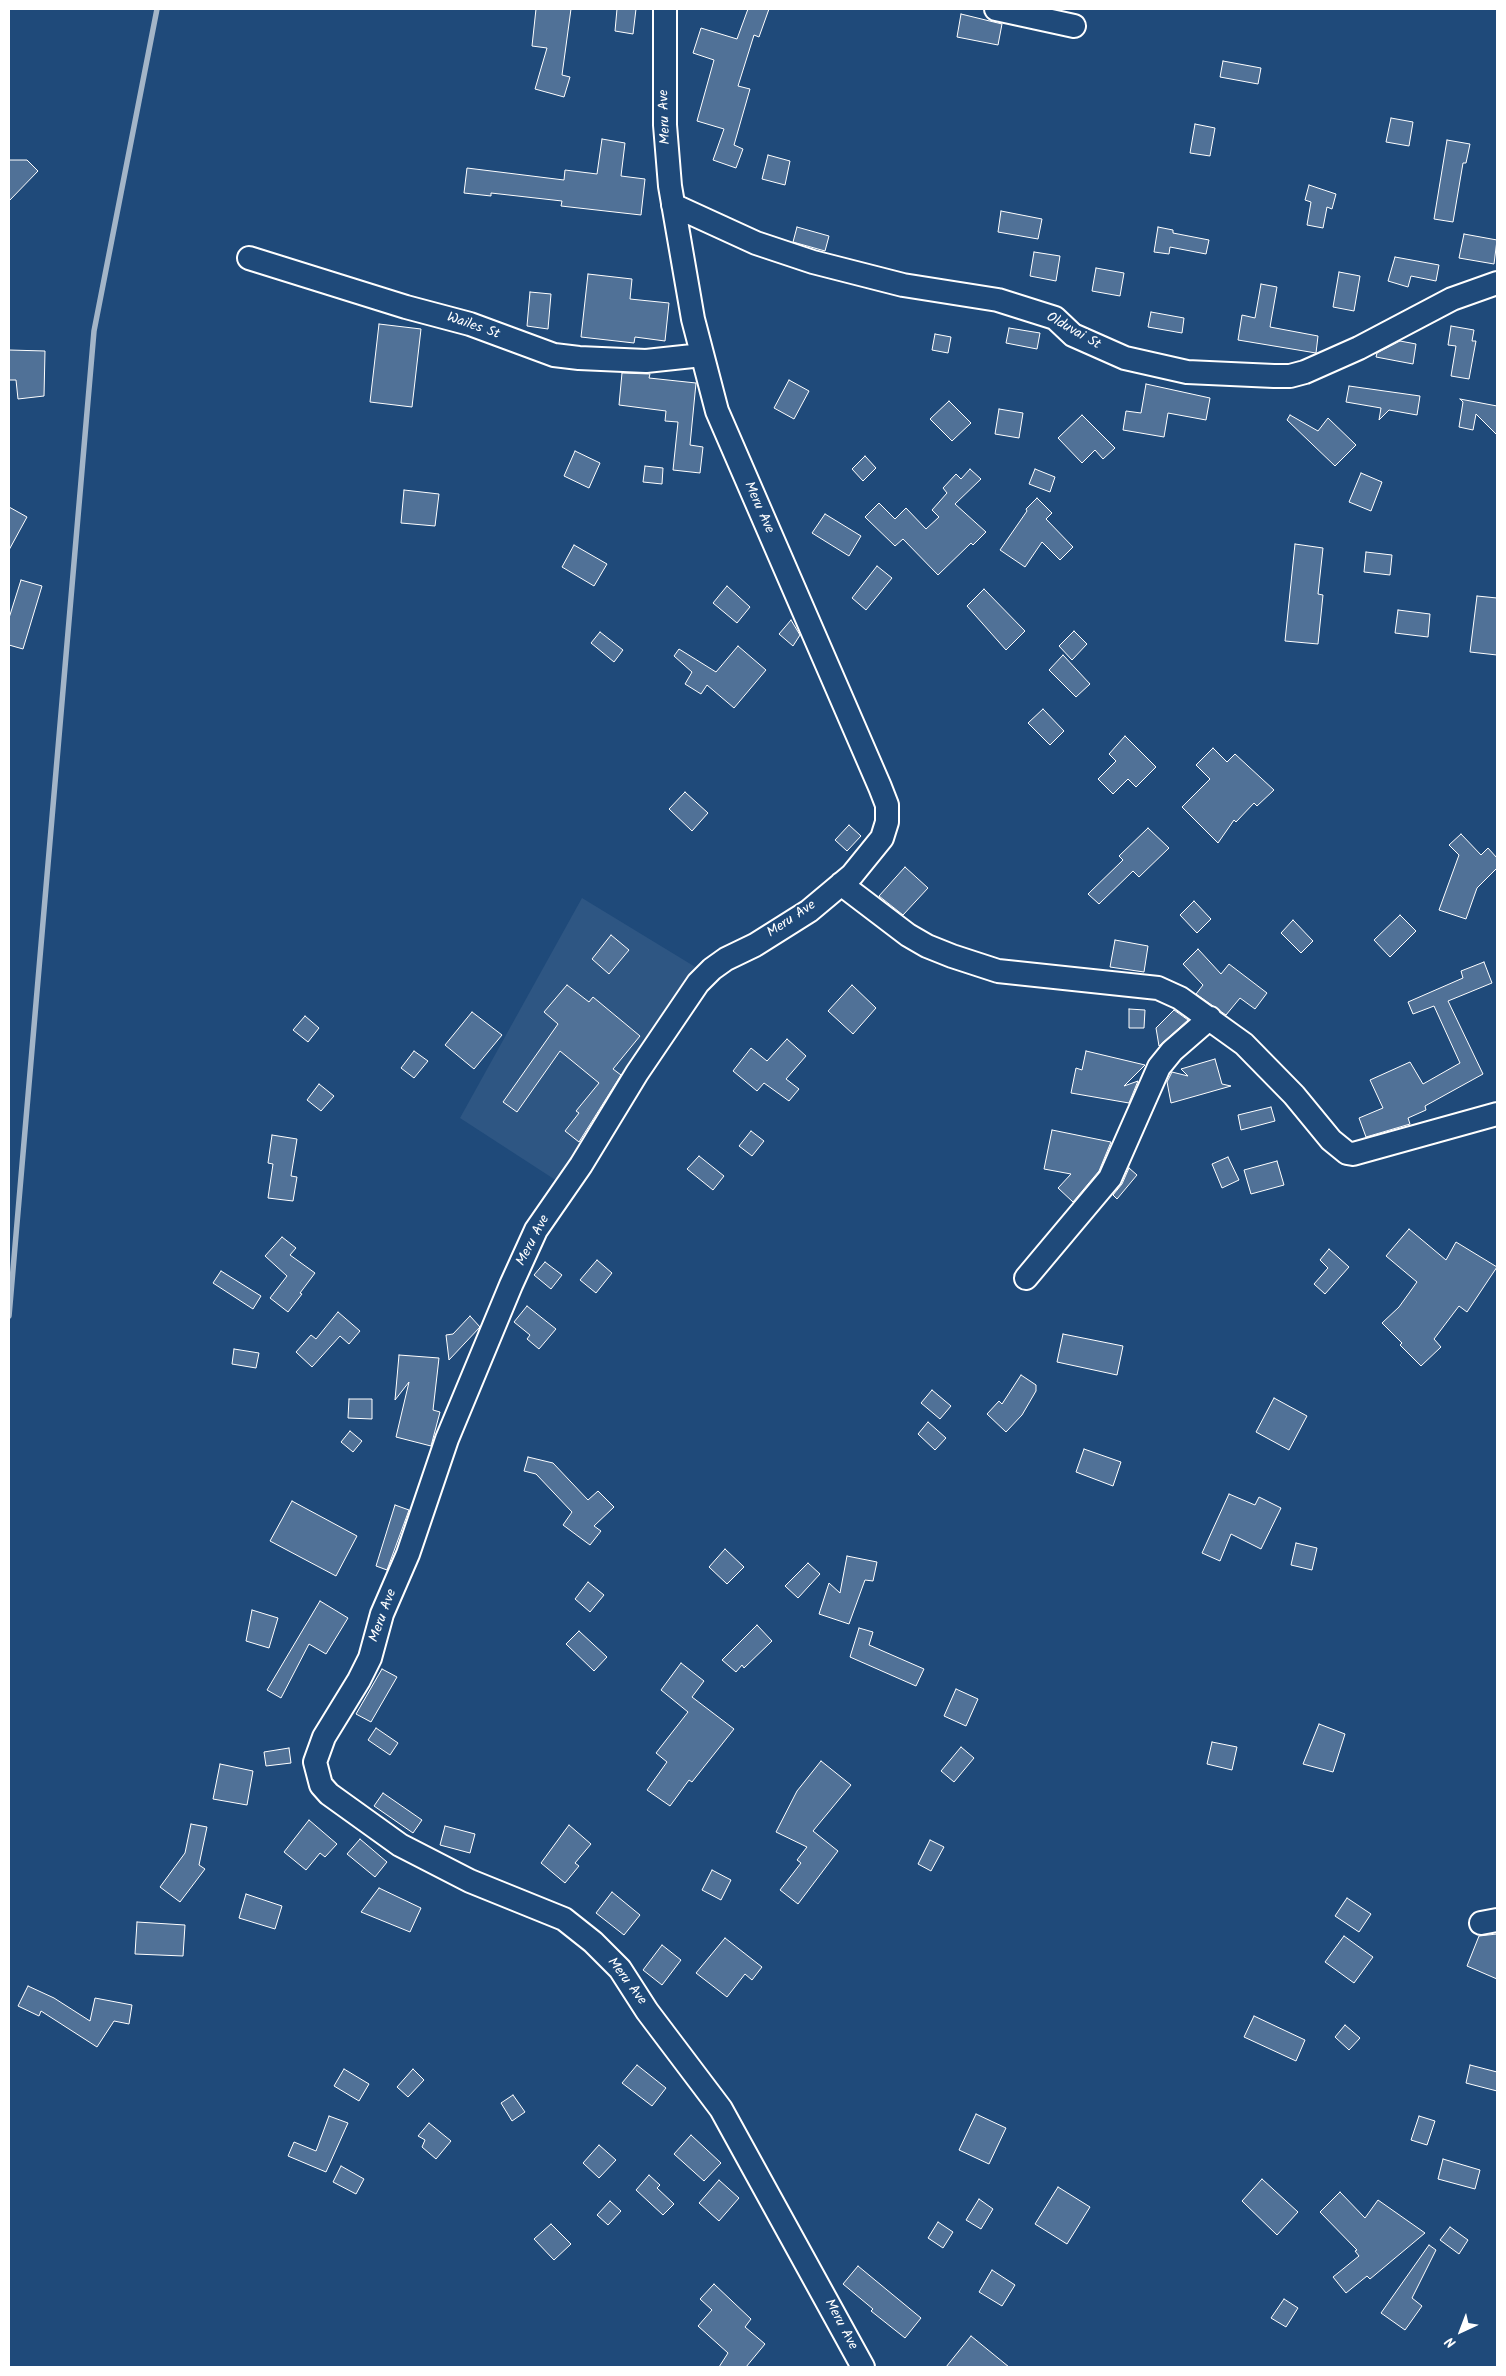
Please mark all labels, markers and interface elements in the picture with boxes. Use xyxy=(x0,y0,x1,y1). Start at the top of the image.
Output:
street label: Meru Ave xyxy=(657,89,675,145)
street label: Wailes St xyxy=(444,310,502,344)
street label: Olduvai St xyxy=(1043,310,1103,354)
street label: Meru Ave xyxy=(739,479,777,537)
street label: Meru Ave xyxy=(764,898,820,942)
street label: Meru Ave xyxy=(514,1213,554,1269)
street label: Meru Ave xyxy=(367,1587,401,1645)
street label: Meru Ave xyxy=(603,1955,649,2009)
street label: Meru Ave xyxy=(820,2297,860,2353)
north arrow xyxy=(1436,2306,1486,2356)
text: N xyxy=(1440,2331,1462,2353)

